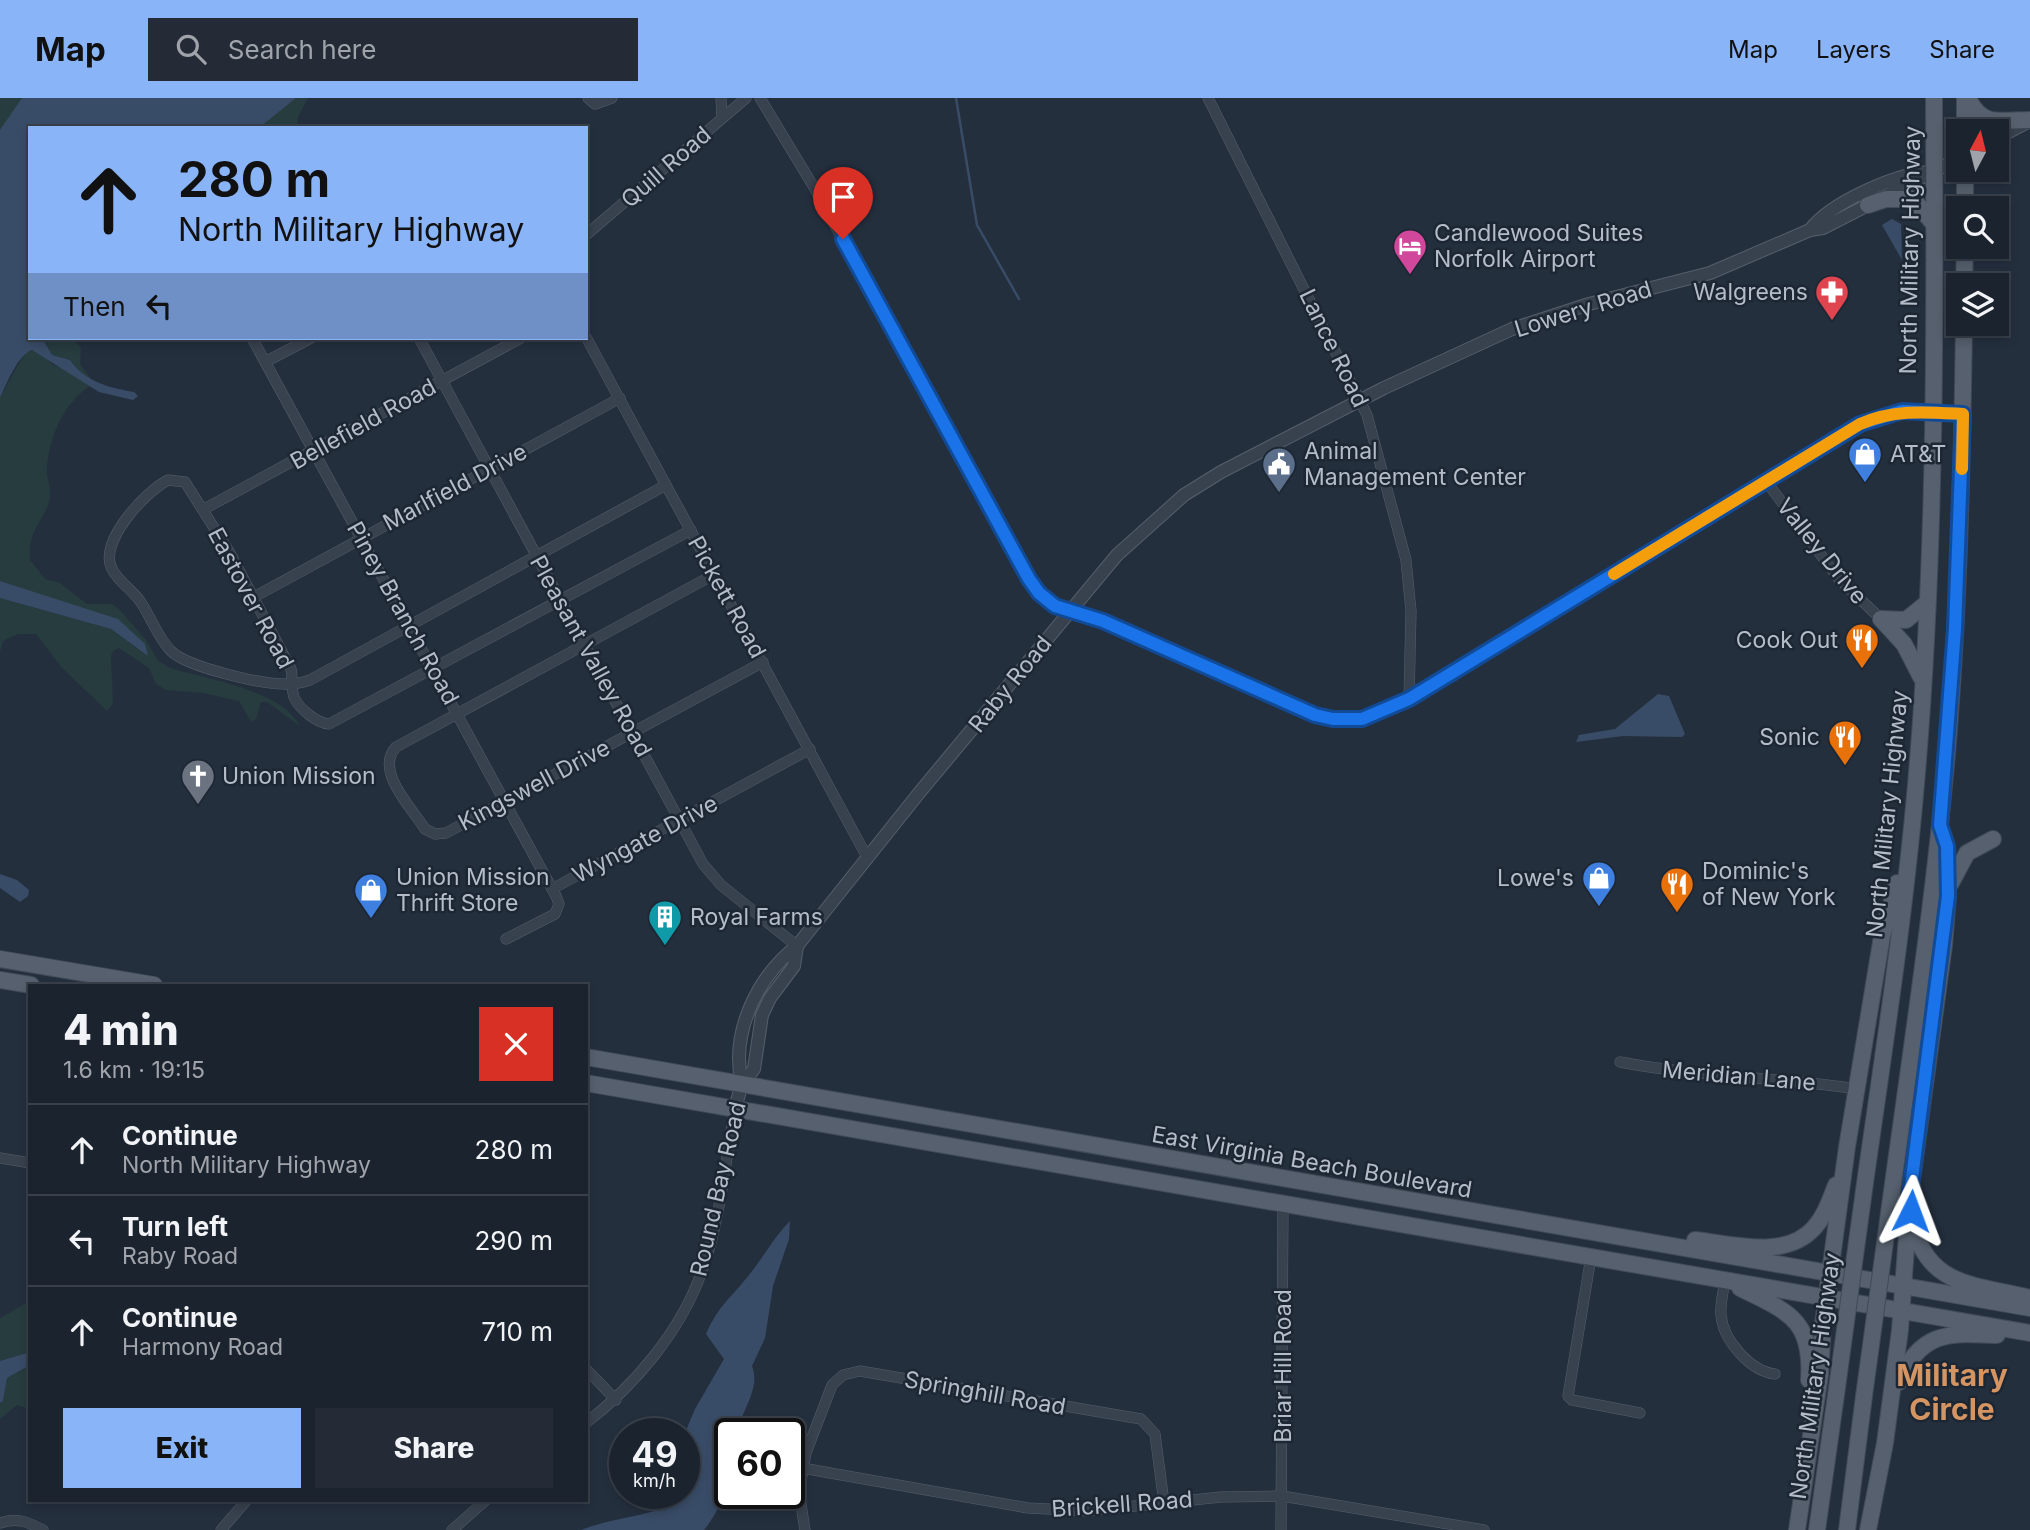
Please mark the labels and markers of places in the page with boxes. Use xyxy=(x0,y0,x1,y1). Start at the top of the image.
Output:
pin xyxy=(813,167,873,239)
place label: Candlewood Suites Norfolk Airport xyxy=(1434,219,1643,273)
hotel icon: Candlewood Suites Norfolk Airport xyxy=(1391,227,1429,276)
pharmacy icon: Walgreens xyxy=(1813,273,1851,322)
place label: Walgreens xyxy=(1693,278,1808,306)
shop icon: AT&T xyxy=(1846,435,1884,484)
place label: Animal Management Center xyxy=(1304,437,1526,491)
place label: AT&T xyxy=(1890,440,1946,468)
public building icon: Animal Management Center xyxy=(1260,445,1298,494)
restaurant icon: Cook Out xyxy=(1843,621,1881,670)
place label: Cook Out xyxy=(1736,626,1838,654)
restaurant icon: Sonic xyxy=(1826,718,1864,767)
place label: Sonic xyxy=(1759,723,1820,751)
church icon: Union Mission xyxy=(179,757,217,806)
place label: Union Mission xyxy=(222,762,376,790)
place label: Dominic's of New York xyxy=(1702,857,1836,911)
shop icon: Lowe's xyxy=(1580,859,1618,908)
place label: Union Mission Thrift Store xyxy=(396,863,550,917)
place label: Lowe's xyxy=(1497,864,1574,892)
restaurant icon: Dominic's of New York xyxy=(1658,865,1696,914)
shop icon: Union Mission Thrift Store xyxy=(352,871,390,920)
building icon: Royal Farms xyxy=(646,898,684,947)
place label: Royal Farms xyxy=(690,903,823,931)

